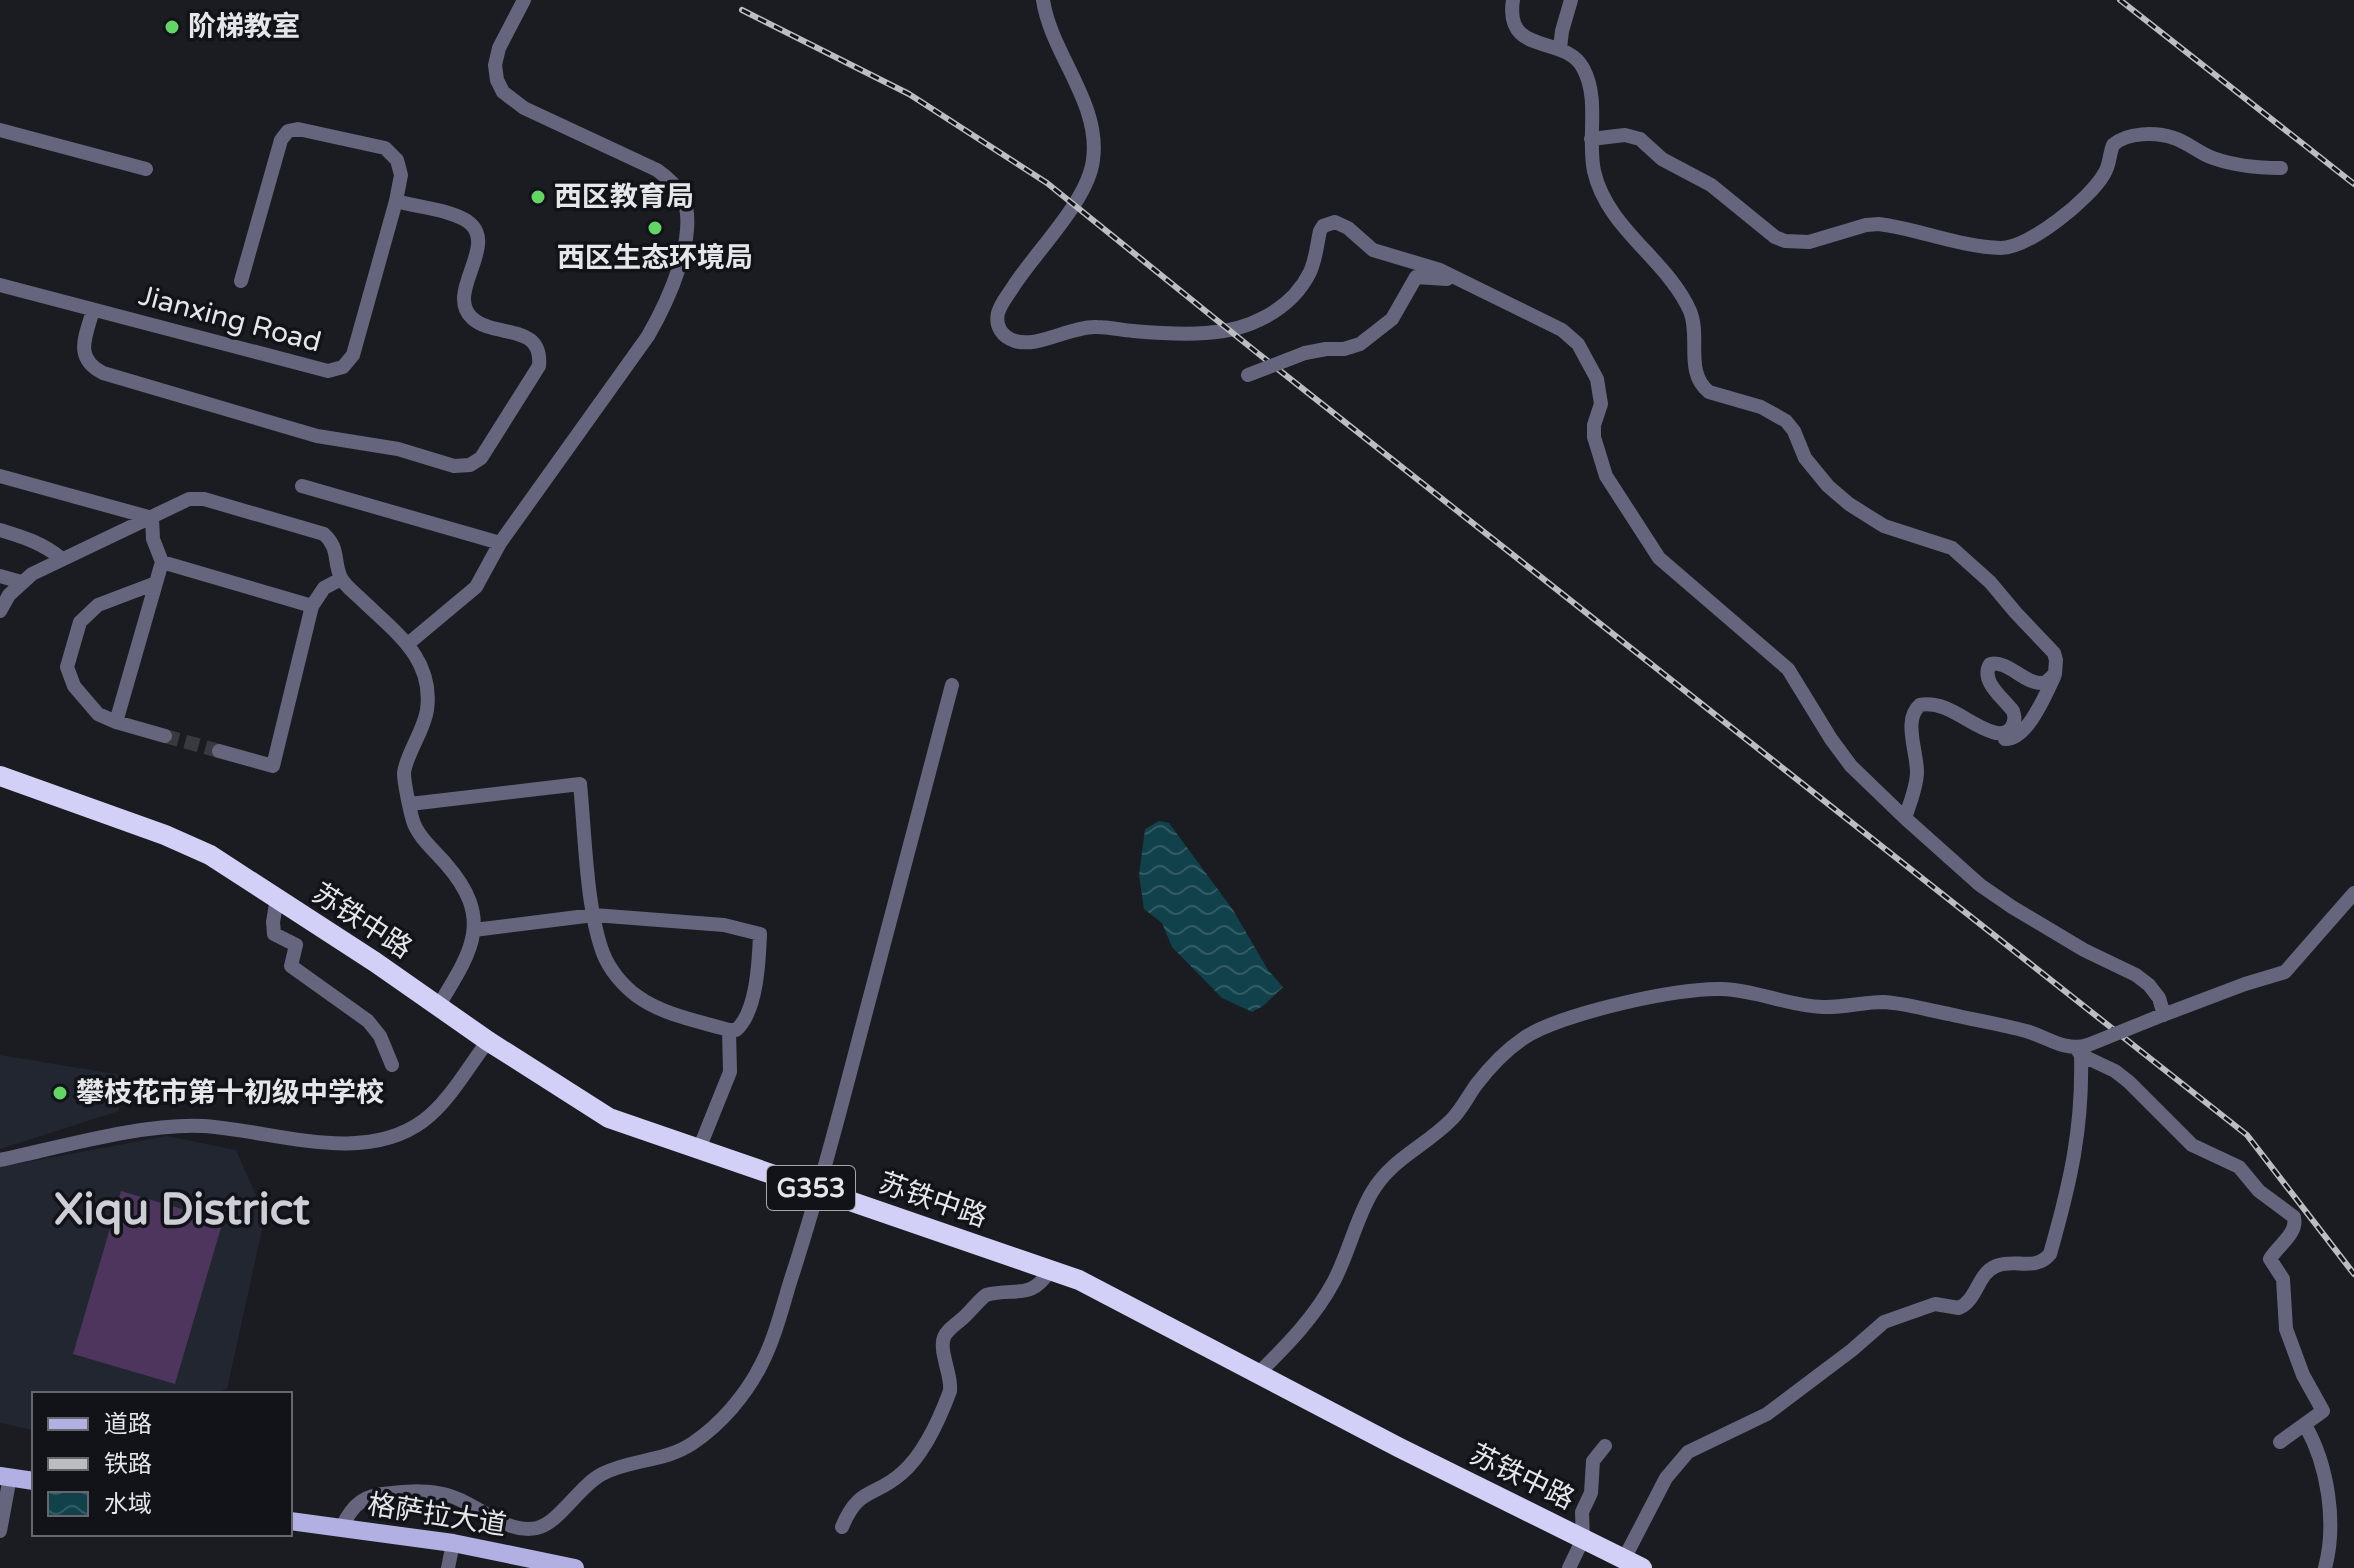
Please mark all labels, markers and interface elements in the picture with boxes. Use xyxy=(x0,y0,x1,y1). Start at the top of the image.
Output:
place label: 阶梯教室 xyxy=(188,10,300,44)
marker: 阶梯教室 xyxy=(163,18,181,36)
place label: 西区教育局 xyxy=(554,180,694,214)
marker: 西区教育局 xyxy=(529,188,547,206)
marker: 西区生态环境局 xyxy=(646,219,664,237)
place label: 西区生态环境局 xyxy=(557,241,753,275)
street label: Jianxing Road xyxy=(135,278,325,360)
street label: 苏铁中路 xyxy=(306,876,418,966)
place label: 攀枝花市第十初级中学校 xyxy=(76,1076,384,1110)
marker: 攀枝花市第十初级中学校 xyxy=(51,1084,69,1102)
road number: G353 xyxy=(767,1166,855,1210)
street label: 苏铁中路 xyxy=(875,1166,991,1234)
district label: Xiqu District xyxy=(54,1184,310,1237)
legend xyxy=(32,1392,292,1536)
text: 道路 xyxy=(104,1410,152,1439)
street label: 苏铁中路 xyxy=(1464,1437,1580,1517)
text: 铁路 xyxy=(104,1450,152,1479)
street label: 格萨拉大道 xyxy=(365,1487,509,1543)
text: 水域 xyxy=(104,1490,152,1519)

